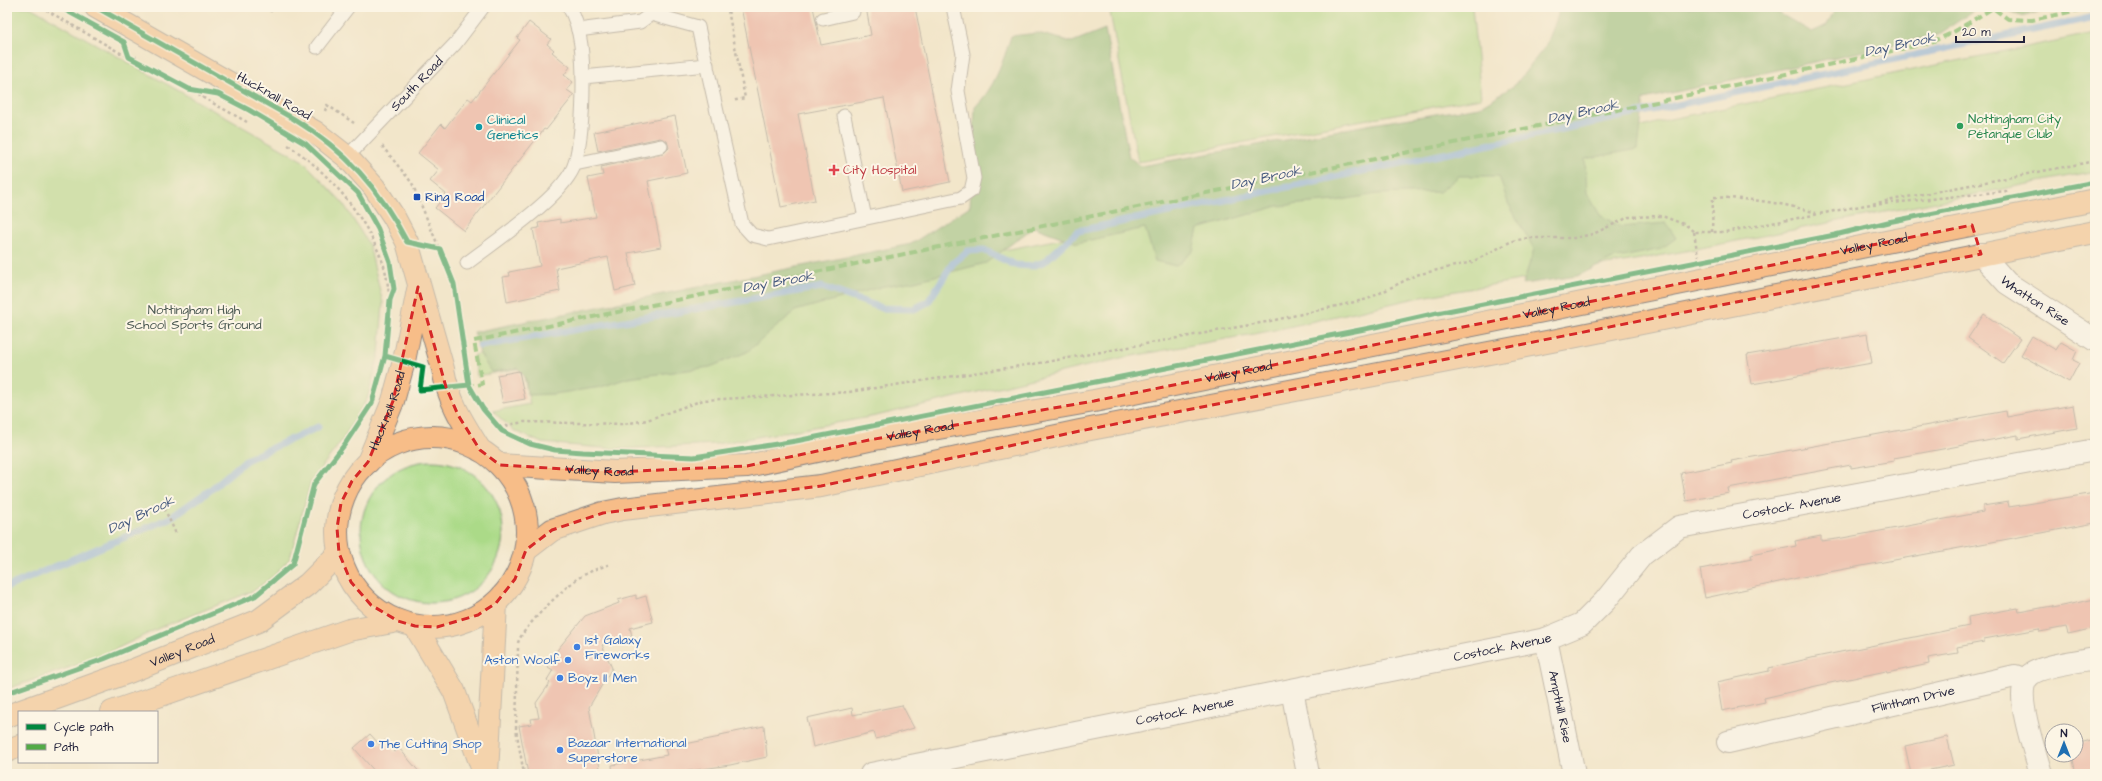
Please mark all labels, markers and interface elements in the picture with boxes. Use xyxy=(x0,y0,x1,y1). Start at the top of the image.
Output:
scale bar xyxy=(1956,18,2024,44)
text: 20 m xyxy=(1962,24,1991,41)
water label: Day Brook xyxy=(1863,28,1937,62)
street label: South Road xyxy=(386,53,447,115)
street label: Hucknall Road xyxy=(234,67,315,125)
water label: Day Brook xyxy=(1546,95,1620,129)
place label: Nottingham City Pétanque Club xyxy=(1968,110,2061,143)
place label: Clinical Genetics xyxy=(487,111,539,144)
marker: Nottingham City Pétanque Club xyxy=(1955,121,1965,131)
marker: Clinical Genetics xyxy=(474,122,484,132)
place label: City Hospital xyxy=(843,161,917,180)
water label: Day Brook xyxy=(1229,161,1303,195)
marker: City Hospital xyxy=(828,164,840,176)
place label: Ring Road xyxy=(425,188,485,207)
marker: Ring Road xyxy=(412,192,422,202)
street label: Valley Road xyxy=(1839,229,1909,260)
water label: Day Brook xyxy=(741,266,815,298)
street label: Whatton Rise xyxy=(1996,272,2073,330)
street label: Valley Road xyxy=(1521,293,1592,324)
park label: Nottingham High School Sports Ground xyxy=(126,301,262,334)
street label: Valley Road xyxy=(1203,356,1274,387)
street label: Hucknall Road xyxy=(365,369,410,453)
street label: Valley Road xyxy=(885,416,956,446)
street label: Valley Road xyxy=(565,460,635,481)
street label: Costock Avenue xyxy=(1741,488,1842,524)
water label: Day Brook xyxy=(104,491,178,539)
street label: Costock Avenue xyxy=(1452,629,1554,666)
street label: Valley Road xyxy=(147,630,218,672)
place label: 1st Galaxy Fireworks xyxy=(585,631,650,664)
marker: 1st Galaxy Fireworks xyxy=(572,642,582,652)
place label: Aston Woolf xyxy=(484,651,560,669)
marker: Aston Woolf xyxy=(563,655,573,665)
place label: Boyz II Men xyxy=(568,669,637,688)
street label: Ampthill Rise xyxy=(1544,669,1576,744)
marker: Boyz II Men xyxy=(555,673,565,683)
street label: Flintham Drive xyxy=(1870,681,1956,718)
street label: Costock Avenue xyxy=(1134,693,1235,730)
legend xyxy=(18,711,158,763)
text: Cycle path xyxy=(54,719,113,737)
north arrow xyxy=(2044,723,2084,763)
text: N xyxy=(2061,726,2068,741)
place label: Bazaar International Superstore xyxy=(568,734,687,767)
place label: The Cutting Shop xyxy=(379,735,482,754)
text: Path xyxy=(54,739,79,756)
marker: The Cutting Shop xyxy=(366,739,376,749)
marker: Bazaar International Superstore xyxy=(555,745,565,755)

